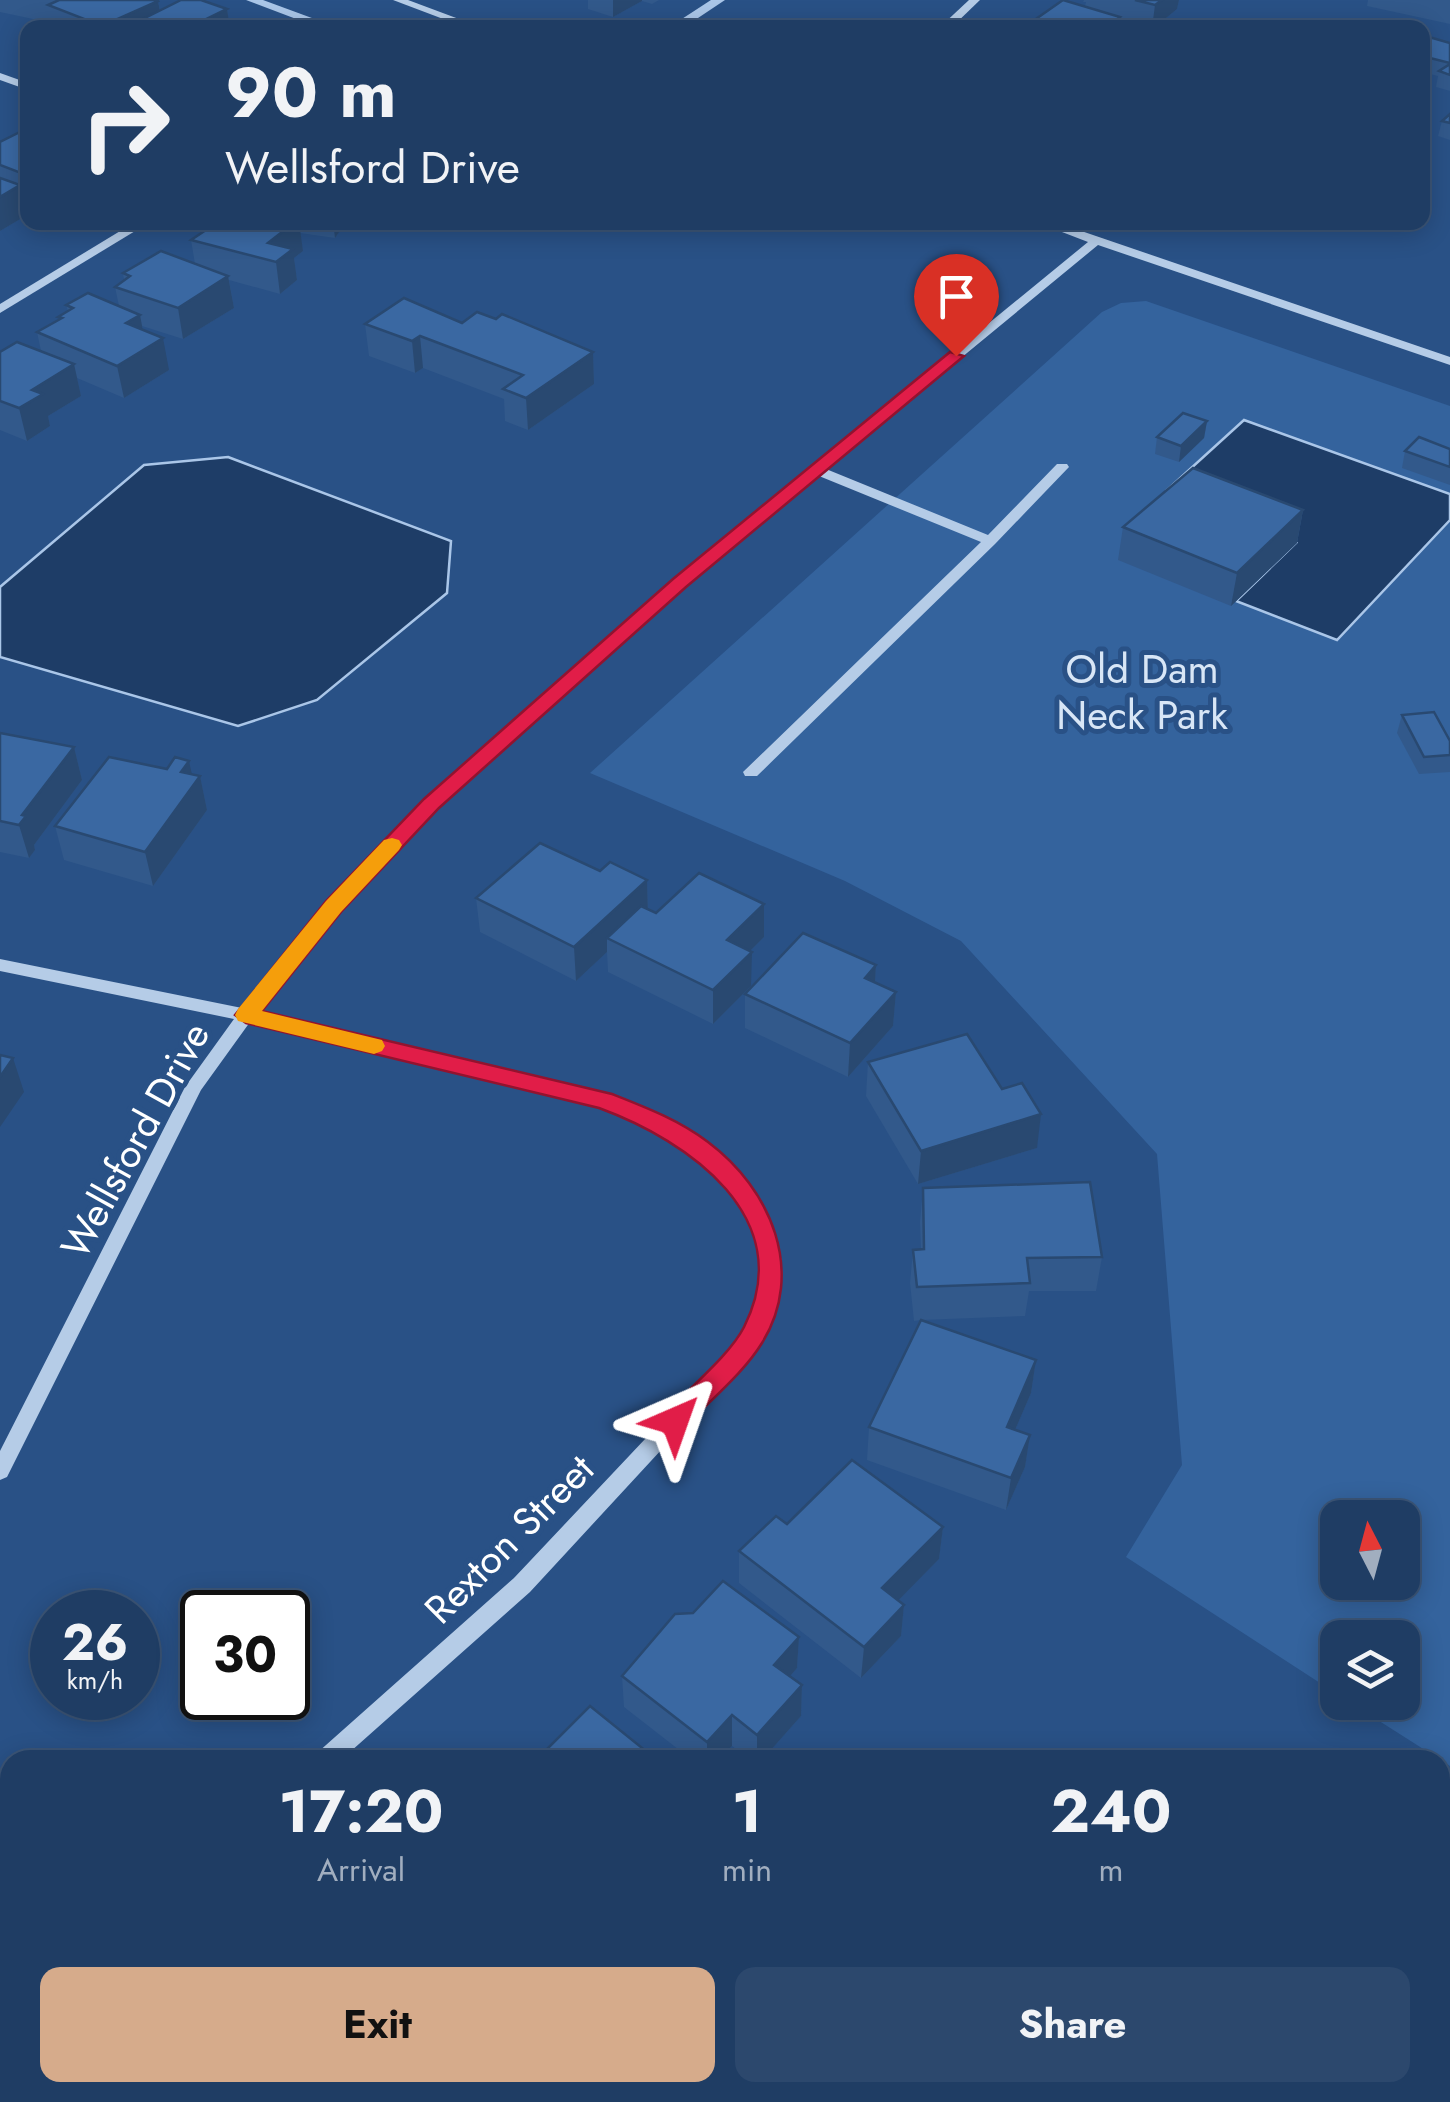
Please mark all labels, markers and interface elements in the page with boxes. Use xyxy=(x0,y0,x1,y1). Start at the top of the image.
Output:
text: 90 m xyxy=(225,42,397,143)
icon: right xyxy=(60,60,190,190)
text: Wellsford Drive xyxy=(225,135,520,200)
pin xyxy=(914,254,999,357)
icon: arrive xyxy=(929,269,984,324)
park label: Old Dam Neck Park xyxy=(1056,640,1228,744)
street label: Wellsford Drive xyxy=(46,1011,224,1269)
position arrow xyxy=(623,1369,727,1473)
street label: Rexton Street xyxy=(411,1441,607,1637)
north arrow xyxy=(1320,1500,1420,1600)
map controls xyxy=(1320,1500,1420,1720)
speed limit sign: 30 xyxy=(180,1590,310,1720)
text: 26 xyxy=(62,1606,128,1679)
button: layers xyxy=(1320,1620,1420,1720)
text: km/h xyxy=(67,1662,123,1698)
text: 17:20 xyxy=(278,1768,444,1855)
text: 1 xyxy=(732,1768,762,1855)
text: 240 xyxy=(1051,1768,1172,1855)
text: Arrival xyxy=(317,1847,405,1893)
text: min xyxy=(722,1847,772,1893)
text: m xyxy=(1099,1847,1124,1893)
button: Exit xyxy=(40,1967,715,2082)
button: Share xyxy=(735,1967,1410,2082)

